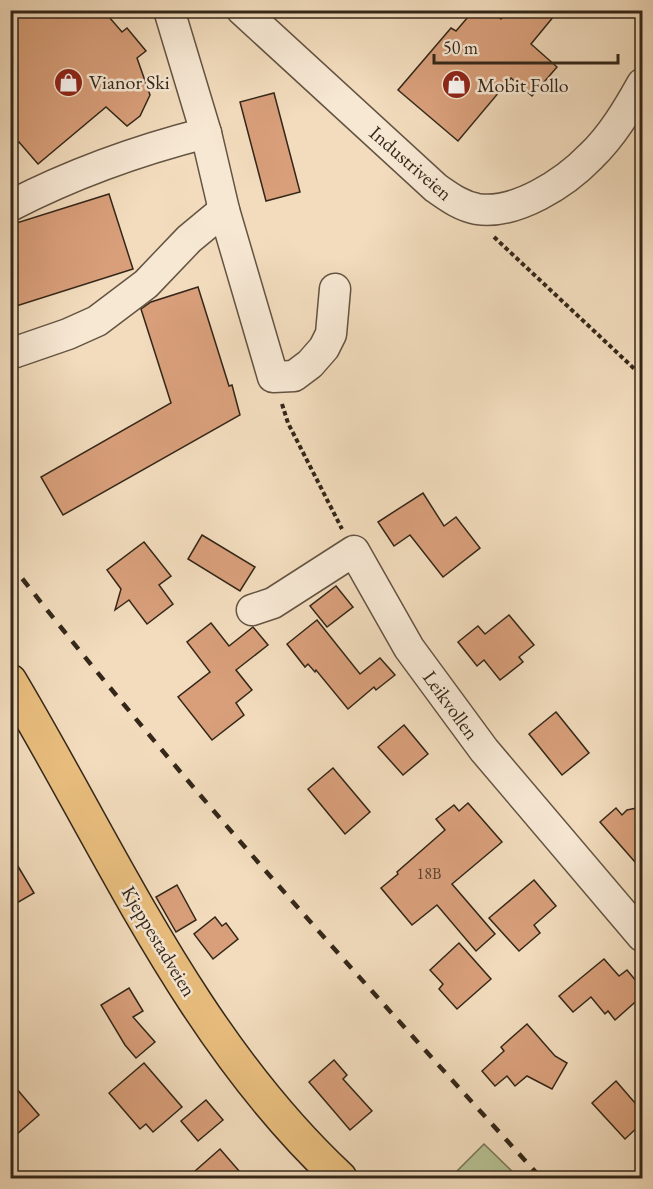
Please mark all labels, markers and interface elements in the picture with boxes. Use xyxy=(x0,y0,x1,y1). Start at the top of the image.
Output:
scale bar xyxy=(434,27,618,65)
text: 50 m xyxy=(443,36,478,59)
shop icon: Vianor Ski xyxy=(52,66,84,98)
place label: Vianor Ski xyxy=(89,69,170,95)
shop icon: Mobit Follo xyxy=(440,69,472,101)
place label: Mobit Follo xyxy=(477,72,569,98)
street label: Industriveien xyxy=(364,120,458,206)
street label: Leikvollen xyxy=(417,665,485,745)
house number: 18B xyxy=(417,863,441,884)
street label: Kjeppestadveien xyxy=(116,881,202,1001)

